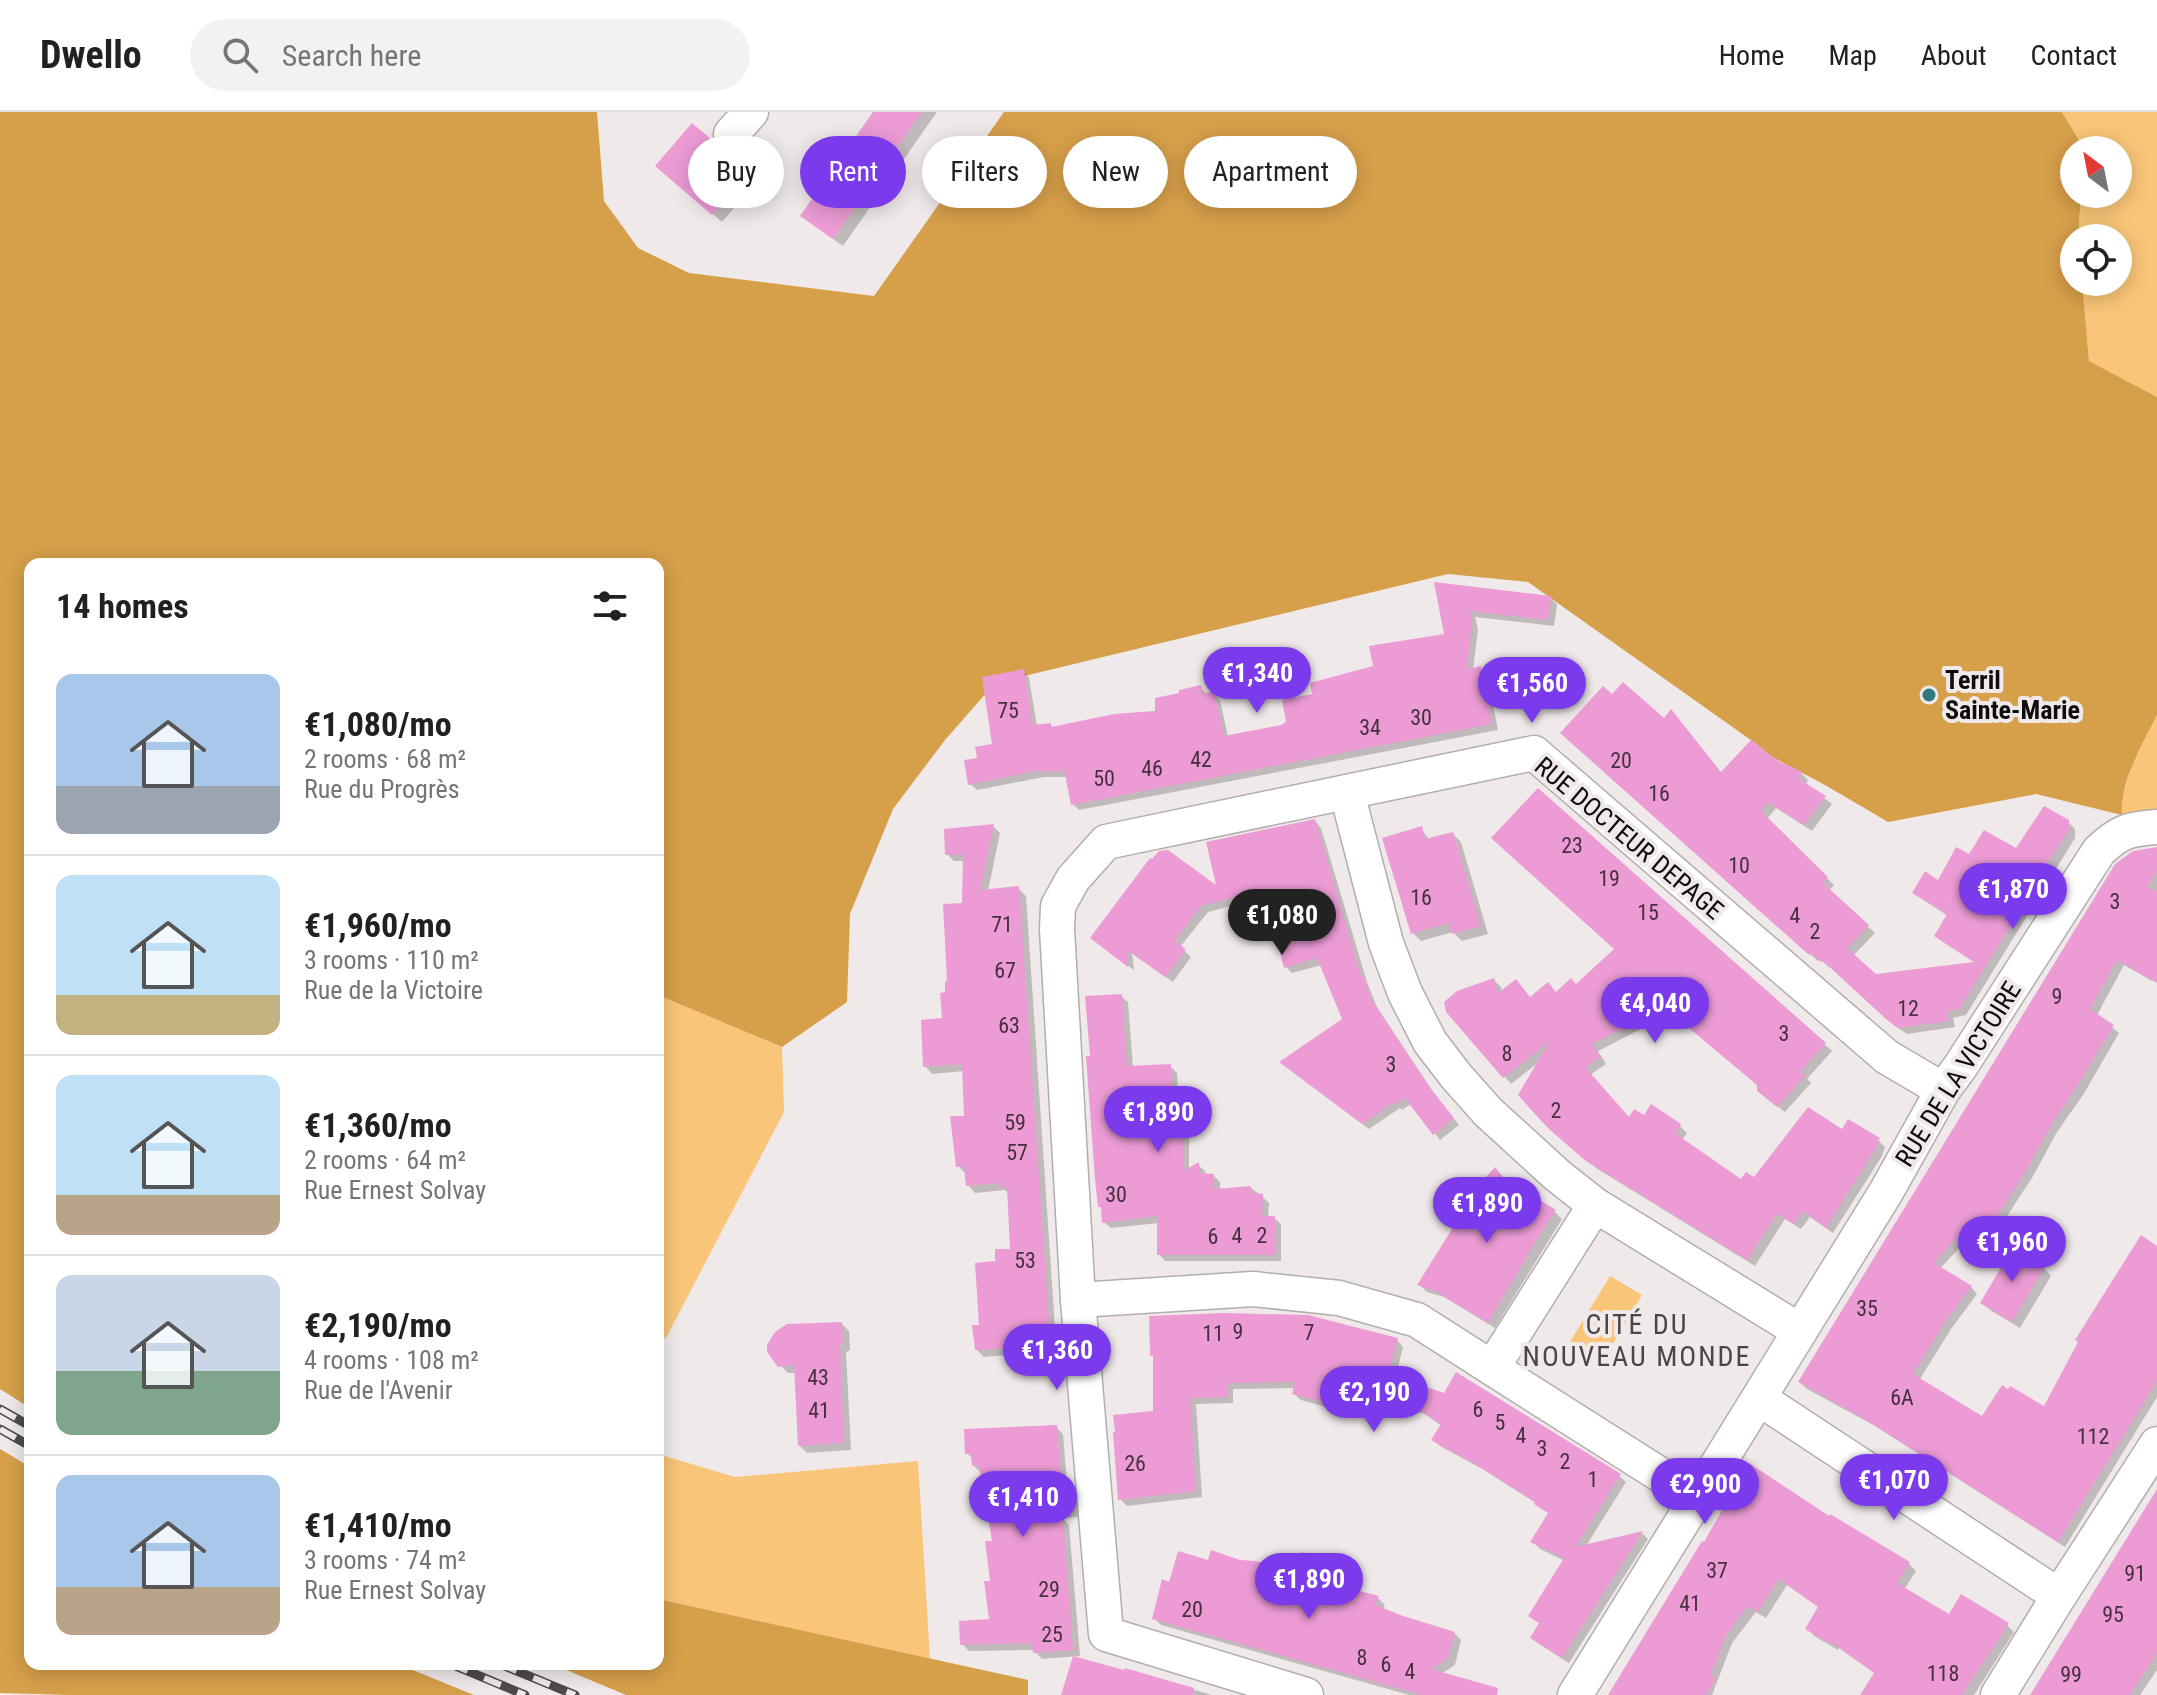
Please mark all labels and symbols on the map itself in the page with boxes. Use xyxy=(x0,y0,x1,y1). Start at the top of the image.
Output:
north arrow xyxy=(2060,136,2132,208)
pin: €1,340 xyxy=(1192,647,1322,715)
pin: €1,560 xyxy=(1467,657,1597,725)
place label: Terril Sainte-Marie xyxy=(1945,665,2080,725)
marker: Terril Sainte-Marie xyxy=(1920,686,1938,704)
house number: 75 xyxy=(997,698,1019,723)
house number: 30 xyxy=(1410,705,1432,730)
house number: 34 xyxy=(1359,715,1381,740)
house number: 42 xyxy=(1190,747,1212,772)
house number: 20 xyxy=(1610,748,1632,773)
street label: RUE DOCTEUR DEPAGE xyxy=(1529,750,1729,926)
house number: 46 xyxy=(1141,756,1163,781)
house number: 50 xyxy=(1093,766,1115,791)
house number: 16 xyxy=(1648,781,1670,806)
house number: 23 xyxy=(1561,833,1583,858)
house number: 10 xyxy=(1728,853,1750,878)
pin: €1,870 xyxy=(1948,863,2078,931)
house number: 19 xyxy=(1598,866,1620,891)
house number: 16 xyxy=(1410,885,1432,910)
pin: €1,080 xyxy=(1217,889,1347,957)
house number: 3 xyxy=(2110,889,2120,914)
house number: 15 xyxy=(1637,900,1659,925)
house number: 4 xyxy=(1790,903,1801,928)
house number: 71 xyxy=(991,912,1013,937)
house number: 2 xyxy=(1810,919,1820,944)
house number: 67 xyxy=(994,958,1016,983)
street label: RUE DE LA VICTOIRE xyxy=(1889,976,2027,1172)
pin: €4,040 xyxy=(1590,977,1720,1045)
house number: 9 xyxy=(2052,984,2062,1009)
house number: 12 xyxy=(1897,996,1919,1021)
house number: 63 xyxy=(998,1013,1020,1038)
house number: 3 xyxy=(1779,1021,1789,1046)
house number: 8 xyxy=(1502,1041,1512,1066)
house number: 3 xyxy=(1386,1052,1396,1077)
pin: €1,890 xyxy=(1093,1086,1223,1154)
house number: 2 xyxy=(1551,1098,1561,1123)
house number: 59 xyxy=(1004,1110,1026,1135)
house number: 57 xyxy=(1006,1140,1028,1165)
pin: €1,890 xyxy=(1422,1177,1552,1245)
house number: 30 xyxy=(1105,1182,1127,1207)
pin: €1,960 xyxy=(1947,1216,2077,1284)
house number: 4 xyxy=(1232,1223,1243,1248)
house number: 2 xyxy=(1257,1223,1267,1248)
house number: 6 xyxy=(1208,1224,1218,1249)
house number: 53 xyxy=(1014,1248,1036,1273)
house number: 35 xyxy=(1856,1296,1878,1321)
district label: CITÉ DU NOUVEAU MONDE xyxy=(1523,1308,1751,1373)
house number: 9 xyxy=(1233,1319,1243,1344)
house number: 7 xyxy=(1304,1320,1314,1345)
house number: 11 xyxy=(1202,1321,1224,1346)
pin: €1,360 xyxy=(992,1324,1122,1392)
house number: 43 xyxy=(807,1365,829,1390)
pin: €2,190 xyxy=(1309,1366,1439,1434)
house number: 6A xyxy=(1890,1385,1914,1410)
house number: 6 xyxy=(1473,1397,1483,1422)
house number: 41 xyxy=(808,1398,830,1423)
house number: 5 xyxy=(1495,1410,1505,1435)
house number: 4 xyxy=(1516,1423,1527,1448)
house number: 112 xyxy=(2077,1424,2109,1449)
house number: 3 xyxy=(1537,1436,1547,1461)
house number: 2 xyxy=(1560,1449,1570,1474)
house number: 26 xyxy=(1124,1451,1146,1476)
pin: €1,070 xyxy=(1829,1454,1959,1522)
pin: €2,900 xyxy=(1640,1458,1770,1526)
house number: 1 xyxy=(1588,1467,1598,1492)
pin: €1,410 xyxy=(958,1471,1088,1539)
pin: €1,890 xyxy=(1244,1553,1374,1621)
house number: 37 xyxy=(1706,1558,1728,1583)
house number: 91 xyxy=(2124,1561,2146,1586)
house number: 29 xyxy=(1038,1577,1060,1602)
house number: 41 xyxy=(1679,1591,1701,1616)
house number: 20 xyxy=(1181,1597,1203,1622)
house number: 95 xyxy=(2102,1602,2124,1627)
house number: 25 xyxy=(1041,1622,1063,1647)
house number: 8 xyxy=(1357,1645,1367,1670)
house number: 6 xyxy=(1381,1652,1391,1677)
house number: 4 xyxy=(1405,1659,1416,1684)
house number: 118 xyxy=(1927,1661,1959,1686)
house number: 99 xyxy=(2060,1662,2082,1687)

